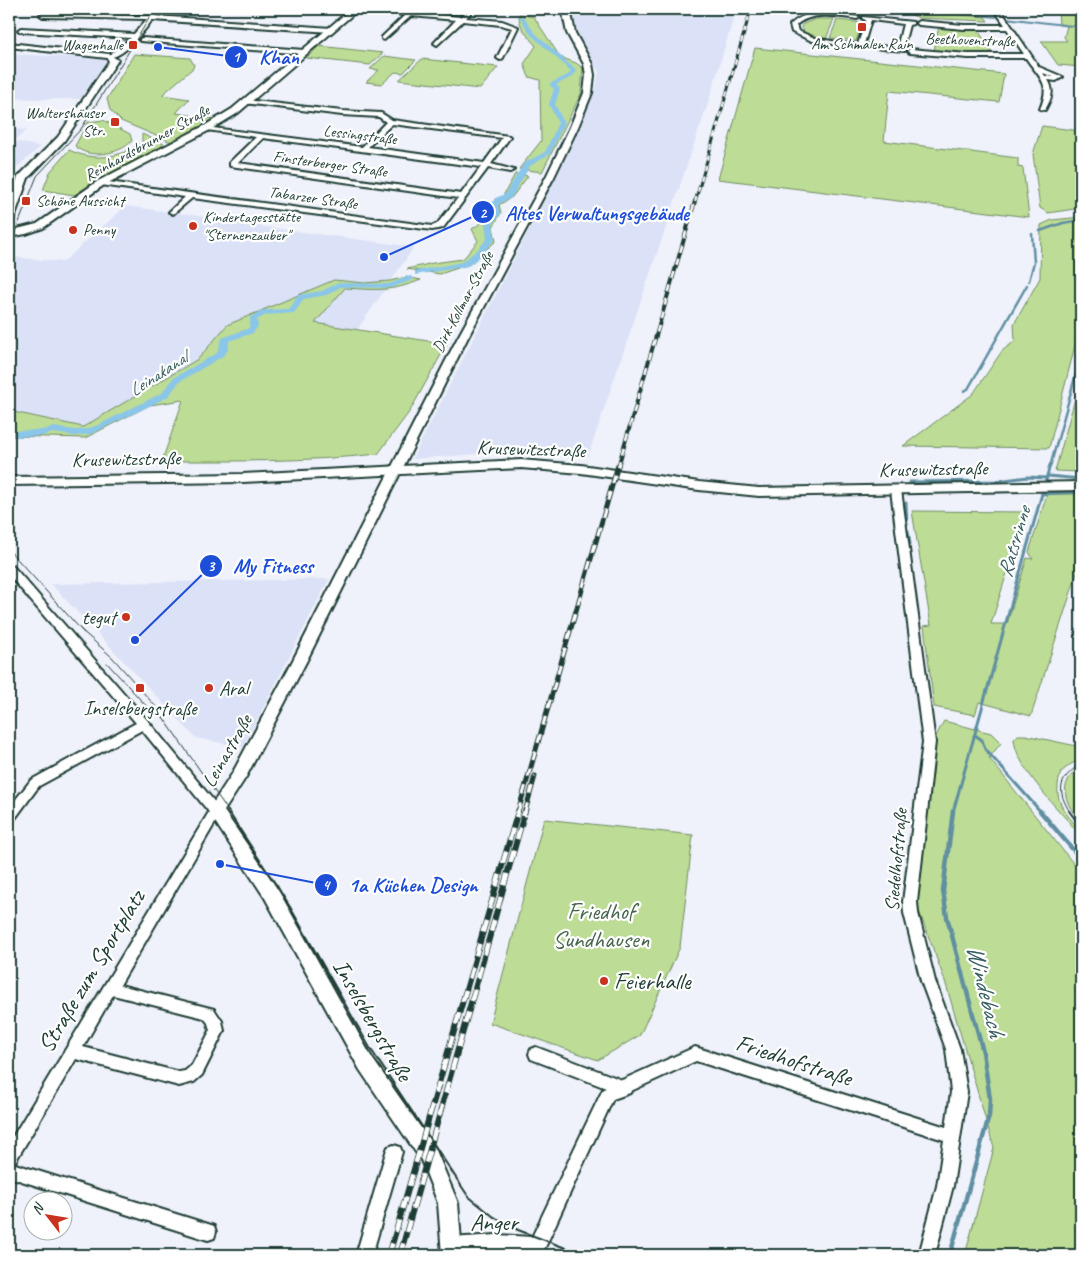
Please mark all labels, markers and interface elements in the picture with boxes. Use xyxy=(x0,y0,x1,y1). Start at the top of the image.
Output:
marker: Am Schmalen Rain xyxy=(856,21,868,33)
street label: Beethovenstraße xyxy=(925,28,1017,52)
place label: Am Schmalen Rain xyxy=(811,34,914,54)
place label: Wagenhalle xyxy=(62,35,125,55)
marker: Wagenhalle xyxy=(127,39,139,51)
callout: Khan xyxy=(224,39,309,75)
text: Khan xyxy=(259,44,299,70)
text: 1 xyxy=(233,48,242,67)
street label: Reinhardsbrunner Straße xyxy=(81,99,215,186)
place label: Waltershäuser Str. xyxy=(25,103,106,141)
marker: Waltershäuser Str. xyxy=(109,116,121,128)
street label: Lessingstraße xyxy=(322,121,399,150)
street label: Finsterberger Straße xyxy=(272,146,390,182)
street label: Tabarzer Straße xyxy=(267,182,360,214)
place label: Schöne Aussicht xyxy=(36,191,127,211)
callout: Altes Verwaltungsgebäude xyxy=(470,194,699,230)
marker: Schöne Aussicht xyxy=(20,195,32,207)
text: Altes Verwaltungsgebäude xyxy=(505,200,691,226)
text: 2 xyxy=(480,204,488,223)
place label: Kindertagesstätte "Sternenzauber" xyxy=(203,207,302,245)
place label: Penny xyxy=(83,220,117,240)
marker: Kindertagesstätte "Sternenzauber" xyxy=(187,220,199,232)
marker: Penny xyxy=(67,224,79,236)
street label: Dirk-Kollmar-Straße xyxy=(428,246,499,356)
water label: Leinakanal xyxy=(125,344,196,401)
street label: Krusewitzstraße xyxy=(476,435,587,463)
street label: Krusewitzstraße xyxy=(71,446,182,472)
street label: Krusewitzstraße xyxy=(878,456,989,482)
water label: Ratsrinne xyxy=(992,501,1037,580)
callout: My Fitness xyxy=(199,548,323,584)
text: My Fitness xyxy=(233,553,316,579)
text: 3 xyxy=(208,557,216,576)
place label: tegut xyxy=(82,605,119,630)
marker: tegut xyxy=(120,611,132,623)
place label: Aral xyxy=(219,676,252,701)
marker: Inselsbergstraße xyxy=(134,682,146,694)
marker: Aral xyxy=(203,682,215,694)
place label: Inselsbergstraße xyxy=(83,696,198,721)
street label: Leinastraße xyxy=(196,709,258,792)
street label: Siedelhofstraße xyxy=(879,806,913,912)
callout: 1a Küchen Design xyxy=(314,867,488,903)
text: 1a Küchen Design xyxy=(348,872,479,898)
text: 4 xyxy=(323,876,332,895)
street label: Straße zum Sportplatz xyxy=(31,883,152,1058)
park label: Friedhof Sundhausen xyxy=(553,896,649,954)
water label: Windebach xyxy=(959,942,1013,1042)
street label: Inselsbergstraße xyxy=(326,954,421,1088)
place label: Feierhalle xyxy=(614,966,693,996)
marker: Feierhalle xyxy=(598,975,610,987)
street label: Friedhofstraße xyxy=(732,1027,858,1093)
north arrow xyxy=(22,1192,72,1242)
text: N xyxy=(28,1199,48,1218)
street label: Anger xyxy=(470,1207,520,1237)

